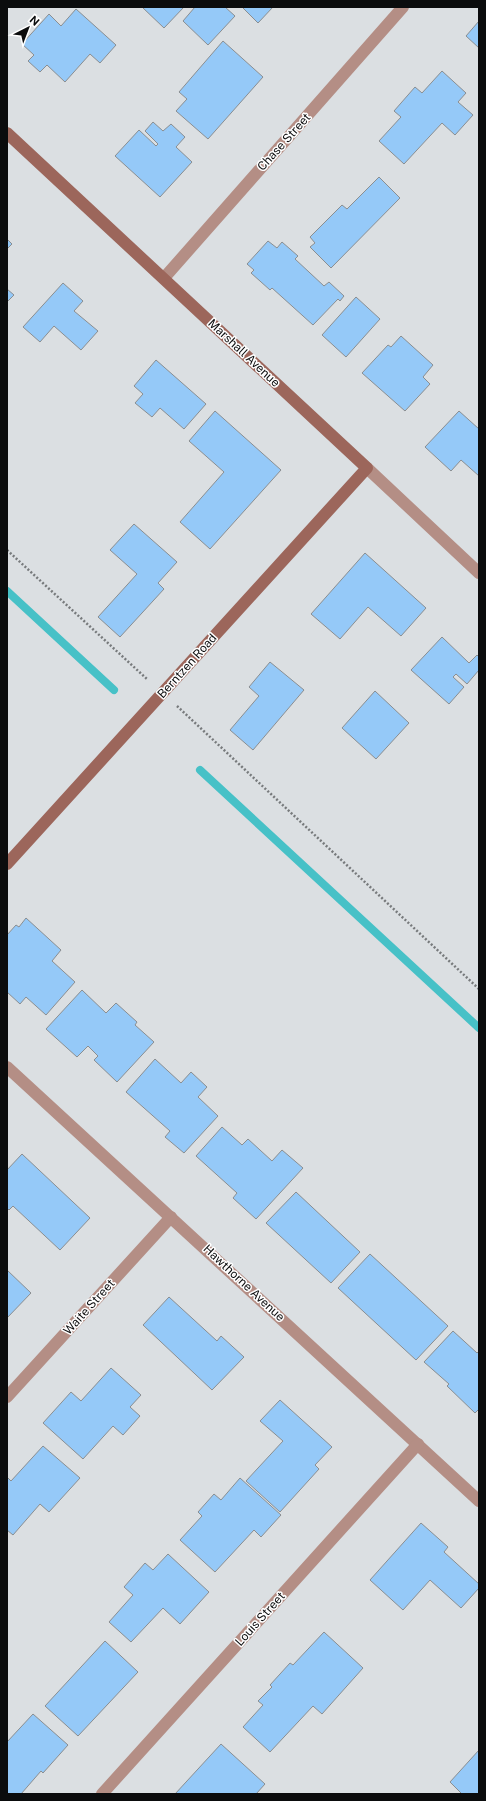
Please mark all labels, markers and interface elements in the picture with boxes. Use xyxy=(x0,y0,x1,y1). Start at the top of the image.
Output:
north arrow xyxy=(8,8,48,48)
text: N xyxy=(27,13,42,28)
street label: Chase Street xyxy=(255,110,314,174)
street label: Marshall Avenue xyxy=(205,316,283,390)
street label: Berntzen Road xyxy=(154,631,220,701)
street label: Hawthorne Avenue xyxy=(201,1242,288,1324)
street label: Waite Street xyxy=(60,1276,118,1338)
street label: Louis Street xyxy=(232,1589,288,1649)

